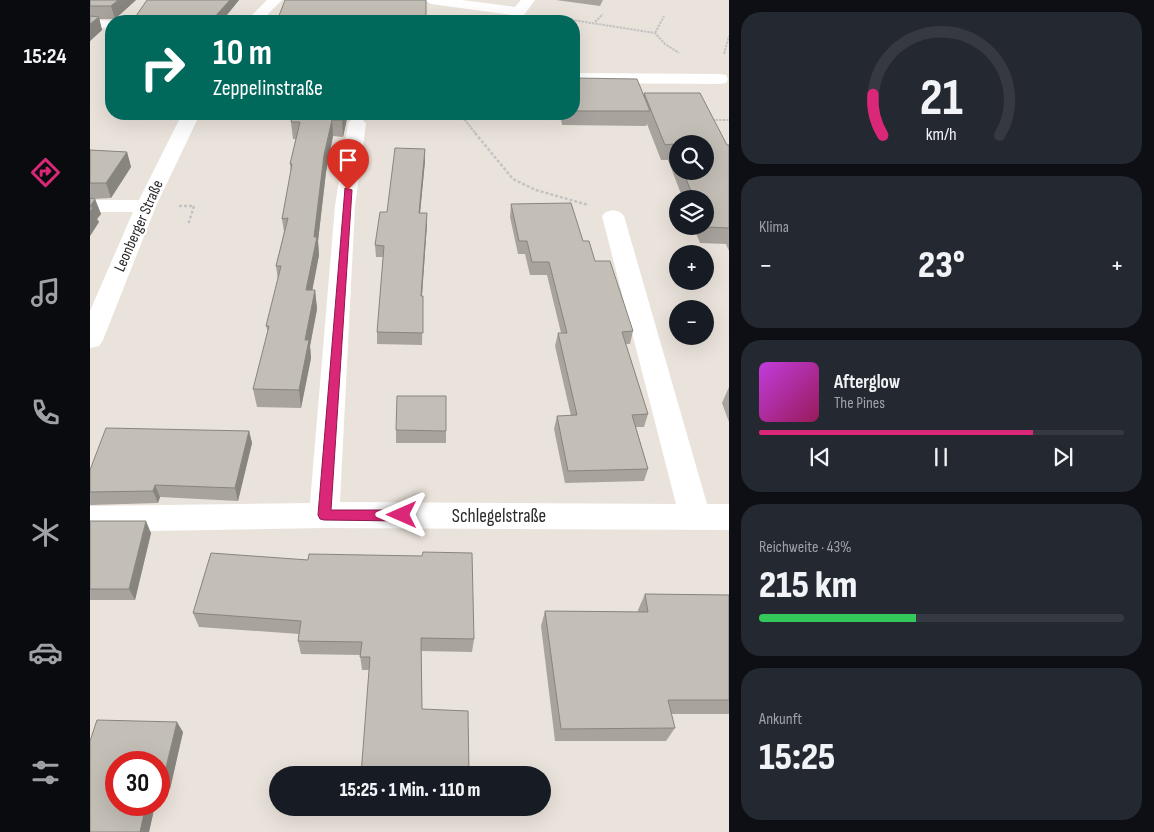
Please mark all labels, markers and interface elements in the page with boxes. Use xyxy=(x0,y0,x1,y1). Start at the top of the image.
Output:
text: 10 m xyxy=(213,32,272,75)
icon: right xyxy=(130,35,195,100)
text: 15:24 xyxy=(23,43,67,70)
text: 21 xyxy=(920,67,963,130)
text: Zeppelinstraße xyxy=(213,75,323,102)
text: km/h xyxy=(926,124,957,145)
map controls xyxy=(669,135,714,345)
button: search xyxy=(669,135,714,180)
pin xyxy=(327,139,369,190)
icon: arrive xyxy=(334,146,362,174)
icon: directions xyxy=(28,155,63,190)
street label: Leonberger Straße xyxy=(110,177,168,275)
button: layers xyxy=(669,190,714,235)
text: Klima xyxy=(759,218,789,237)
text: 23° xyxy=(918,243,965,288)
button: + xyxy=(669,245,714,290)
text: − xyxy=(759,249,773,282)
text: + xyxy=(1110,249,1124,282)
icon: music xyxy=(28,275,63,310)
button: − xyxy=(669,300,714,345)
text: Afterglow xyxy=(834,371,900,394)
text: The Pines xyxy=(834,394,885,413)
icon: phone xyxy=(28,395,63,430)
icon: previous xyxy=(806,443,834,471)
icon: pause xyxy=(927,443,955,471)
icon: next xyxy=(1049,443,1077,471)
position arrow xyxy=(375,488,427,540)
street label: Schlegelstraße xyxy=(452,505,546,528)
icon: climate xyxy=(28,515,63,550)
text: Reichweite · 43% xyxy=(759,538,852,557)
text: 215 km xyxy=(759,563,857,608)
icon: car xyxy=(28,635,63,670)
text: Ankunft xyxy=(759,710,802,729)
text: 15:25 xyxy=(759,735,835,780)
speed limit sign: 30 xyxy=(105,751,170,816)
icon: filters xyxy=(28,755,63,790)
text: 15:25 · 1 Min. · 110 m xyxy=(340,779,480,802)

